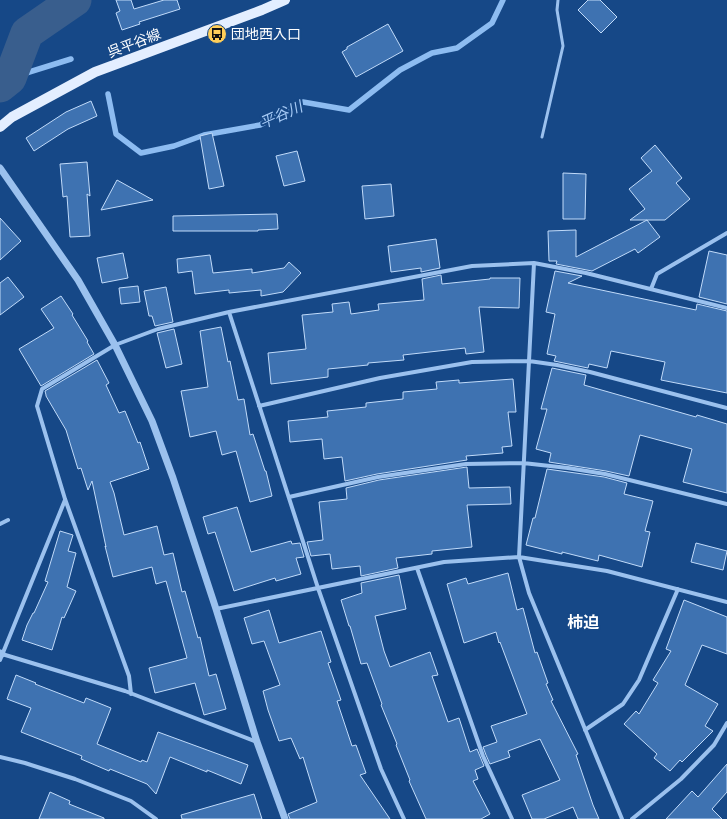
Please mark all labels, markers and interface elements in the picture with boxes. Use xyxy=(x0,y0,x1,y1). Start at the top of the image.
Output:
bus stop icon: 団地西入口 xyxy=(206,23,228,45)
street label: 呉平谷線 xyxy=(105,25,163,61)
place label: 団地西入口 xyxy=(231,25,301,43)
water label: 平谷川 xyxy=(256,96,307,132)
district label: 柿迫 xyxy=(567,612,599,632)

